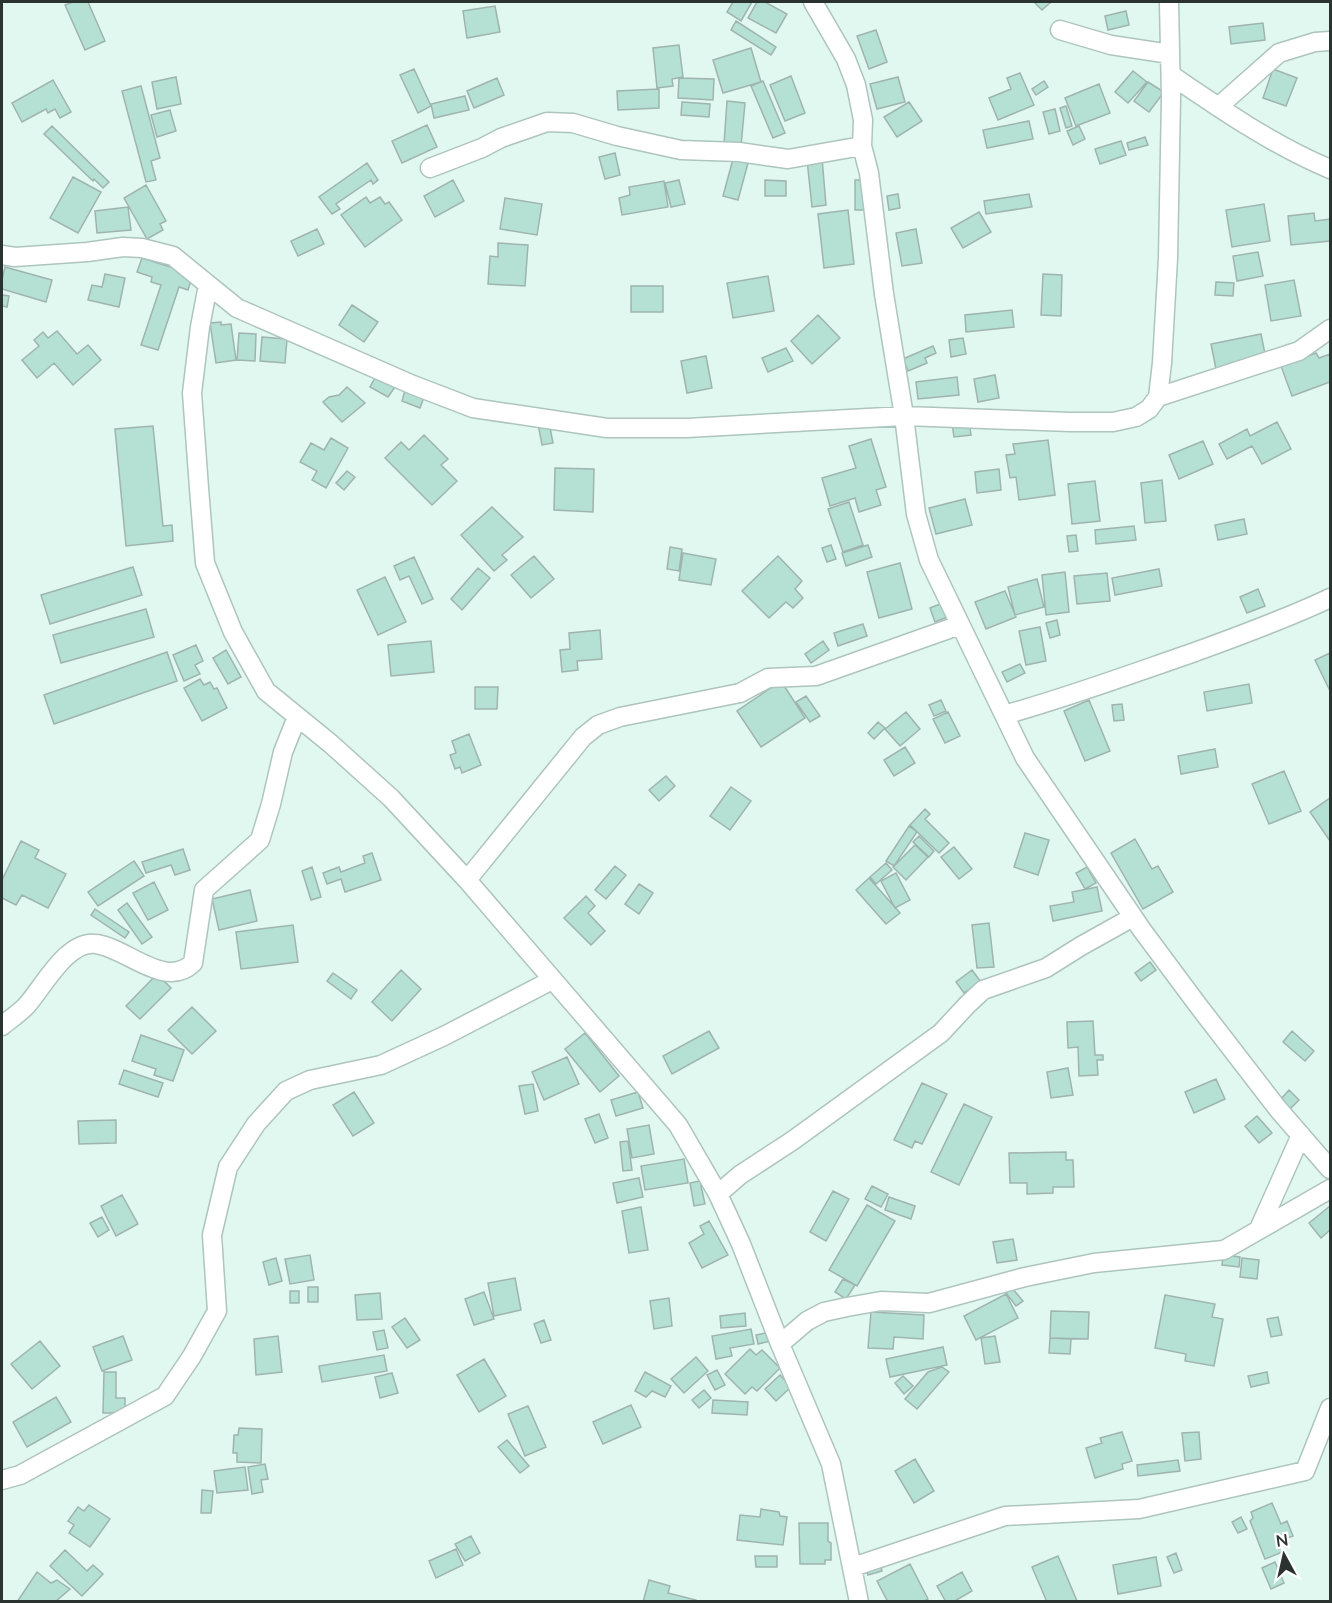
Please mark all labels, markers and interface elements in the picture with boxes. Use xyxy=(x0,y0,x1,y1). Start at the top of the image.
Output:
north arrow xyxy=(1254,1525,1314,1585)
text: N xyxy=(1274,1529,1289,1550)

